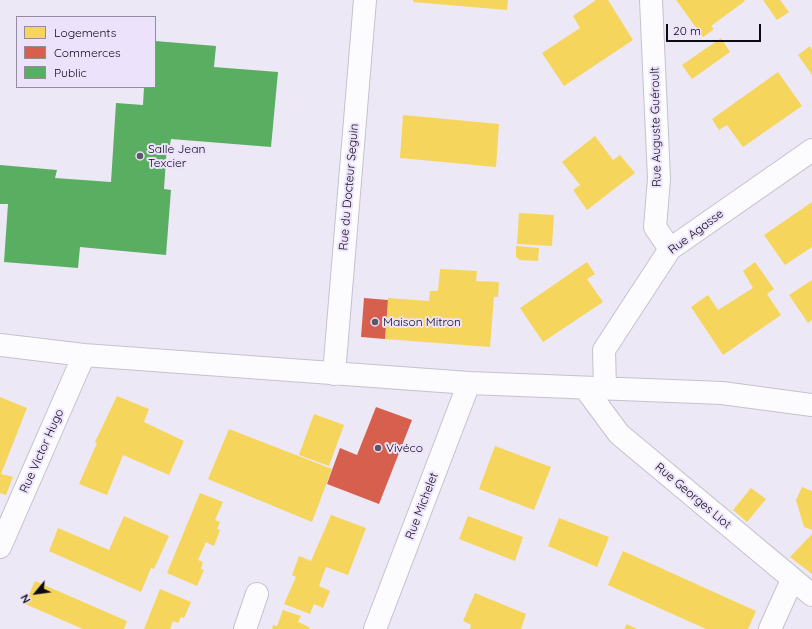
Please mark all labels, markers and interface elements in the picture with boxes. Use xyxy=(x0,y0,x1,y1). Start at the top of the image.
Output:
legend xyxy=(16,16,156,88)
scale bar xyxy=(668,16,763,42)
text: 20 m xyxy=(673,23,701,38)
text: Logements xyxy=(54,25,116,40)
text: Commerces xyxy=(54,45,121,60)
text: Public xyxy=(54,65,87,80)
street label: Rue Auguste Guéroult xyxy=(648,67,664,187)
street label: Rue du Docteur Seguin xyxy=(336,123,362,251)
place label: Salle Jean Texcier xyxy=(148,142,205,170)
marker: Salle Jean Texcier xyxy=(135,151,145,161)
street label: Rue Agasse xyxy=(666,207,726,257)
place label: Maison Mitron xyxy=(383,315,461,329)
marker: Maison Mitron xyxy=(370,317,380,327)
street label: Rue Victor Hugo xyxy=(17,407,67,495)
place label: Vivéco xyxy=(386,441,423,455)
marker: Vivéco xyxy=(373,443,383,453)
street label: Rue Georges Liot xyxy=(652,460,734,532)
street label: Rue Michelet xyxy=(403,470,441,542)
north arrow xyxy=(16,573,56,613)
text: N xyxy=(17,592,34,606)

